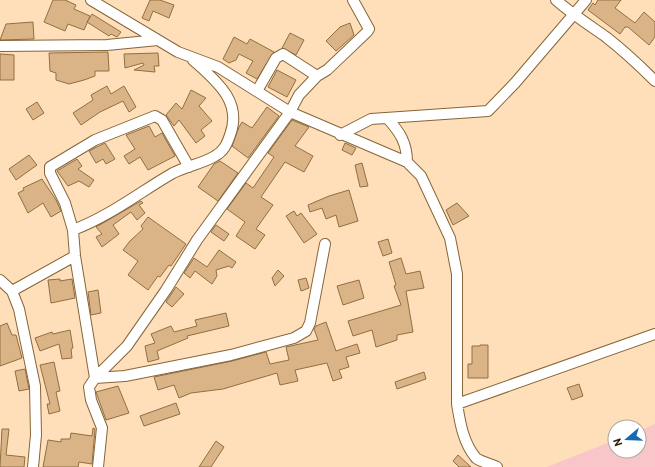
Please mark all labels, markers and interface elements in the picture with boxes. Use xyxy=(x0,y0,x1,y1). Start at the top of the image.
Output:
north arrow xyxy=(607,419,647,459)
text: N xyxy=(610,437,624,448)

